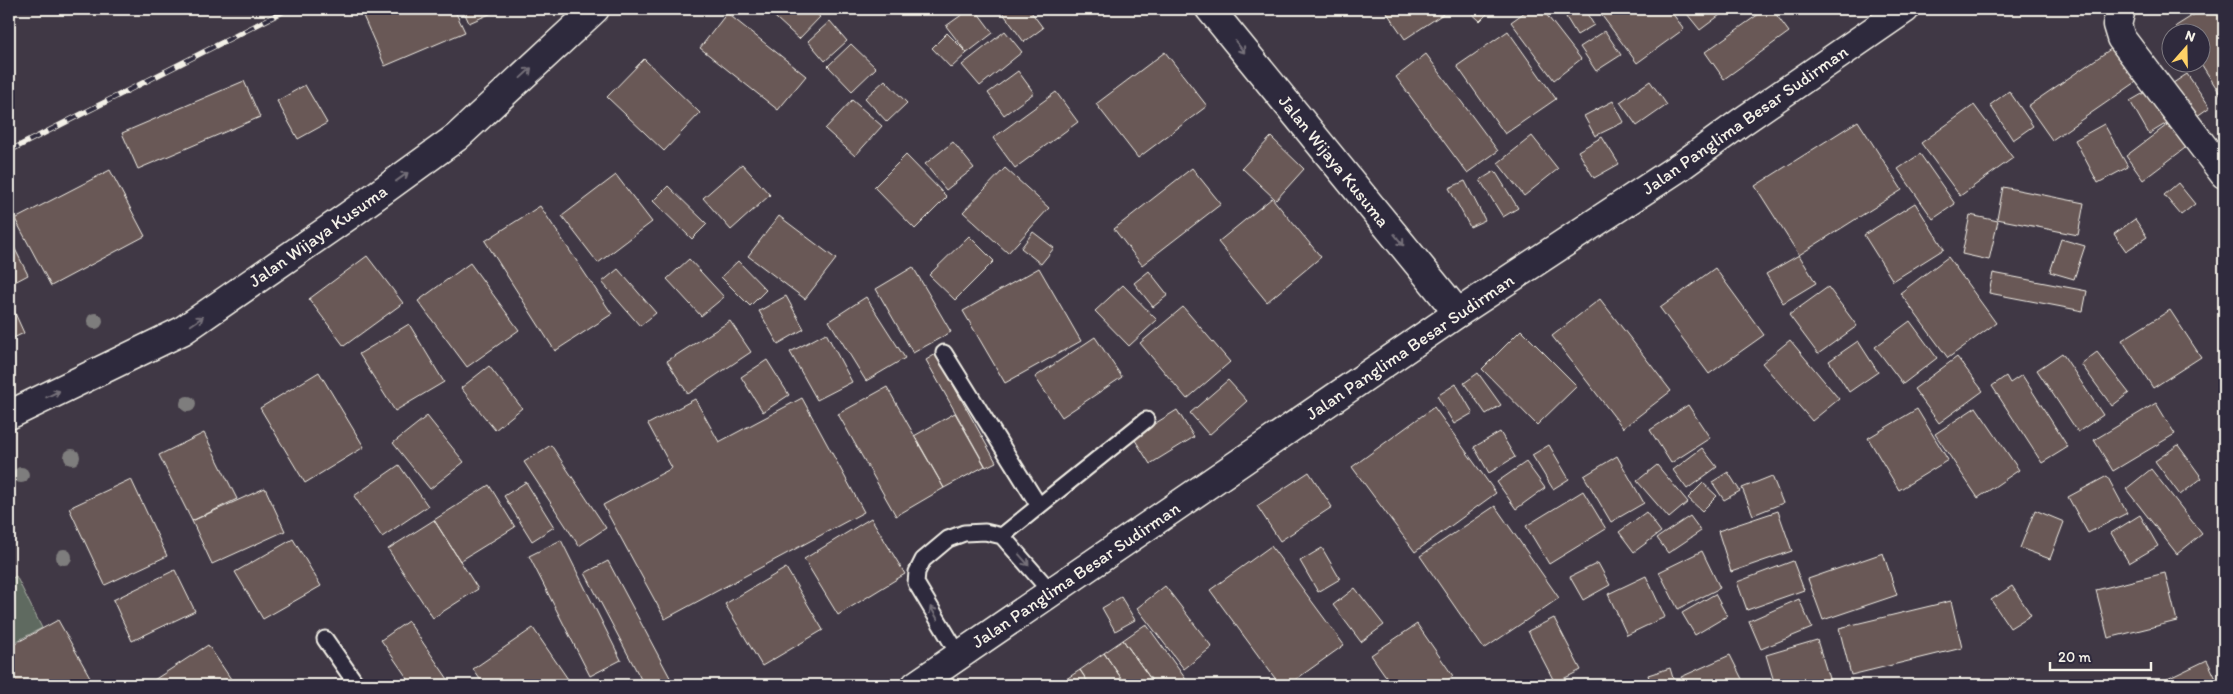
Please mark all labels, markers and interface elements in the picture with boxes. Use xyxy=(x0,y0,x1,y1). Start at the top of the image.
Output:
north arrow xyxy=(2160,22,2210,72)
text: N xyxy=(2183,27,2198,46)
one-way arrow xyxy=(1235,40,1246,53)
street label: Jalan Panglima Besar Sudirman xyxy=(1638,40,1852,200)
one-way arrow xyxy=(520,67,533,78)
street label: Jalan Wijaya Kusuma xyxy=(1274,90,1394,232)
one-way arrow xyxy=(395,172,409,182)
street label: Jalan Wijaya Kusuma xyxy=(245,180,392,292)
one-way arrow xyxy=(1393,234,1404,247)
street label: Jalan Panglima Besar Sudirman xyxy=(1302,269,1518,425)
one-way arrow xyxy=(190,315,204,325)
one-way arrow xyxy=(45,389,60,399)
street label: Jalan Panglima Besar Sudirman xyxy=(968,497,1184,653)
one-way arrow xyxy=(1018,553,1029,566)
one-way arrow xyxy=(928,607,938,621)
scale bar xyxy=(2050,639,2152,671)
text: 20 m xyxy=(2058,648,2092,666)

